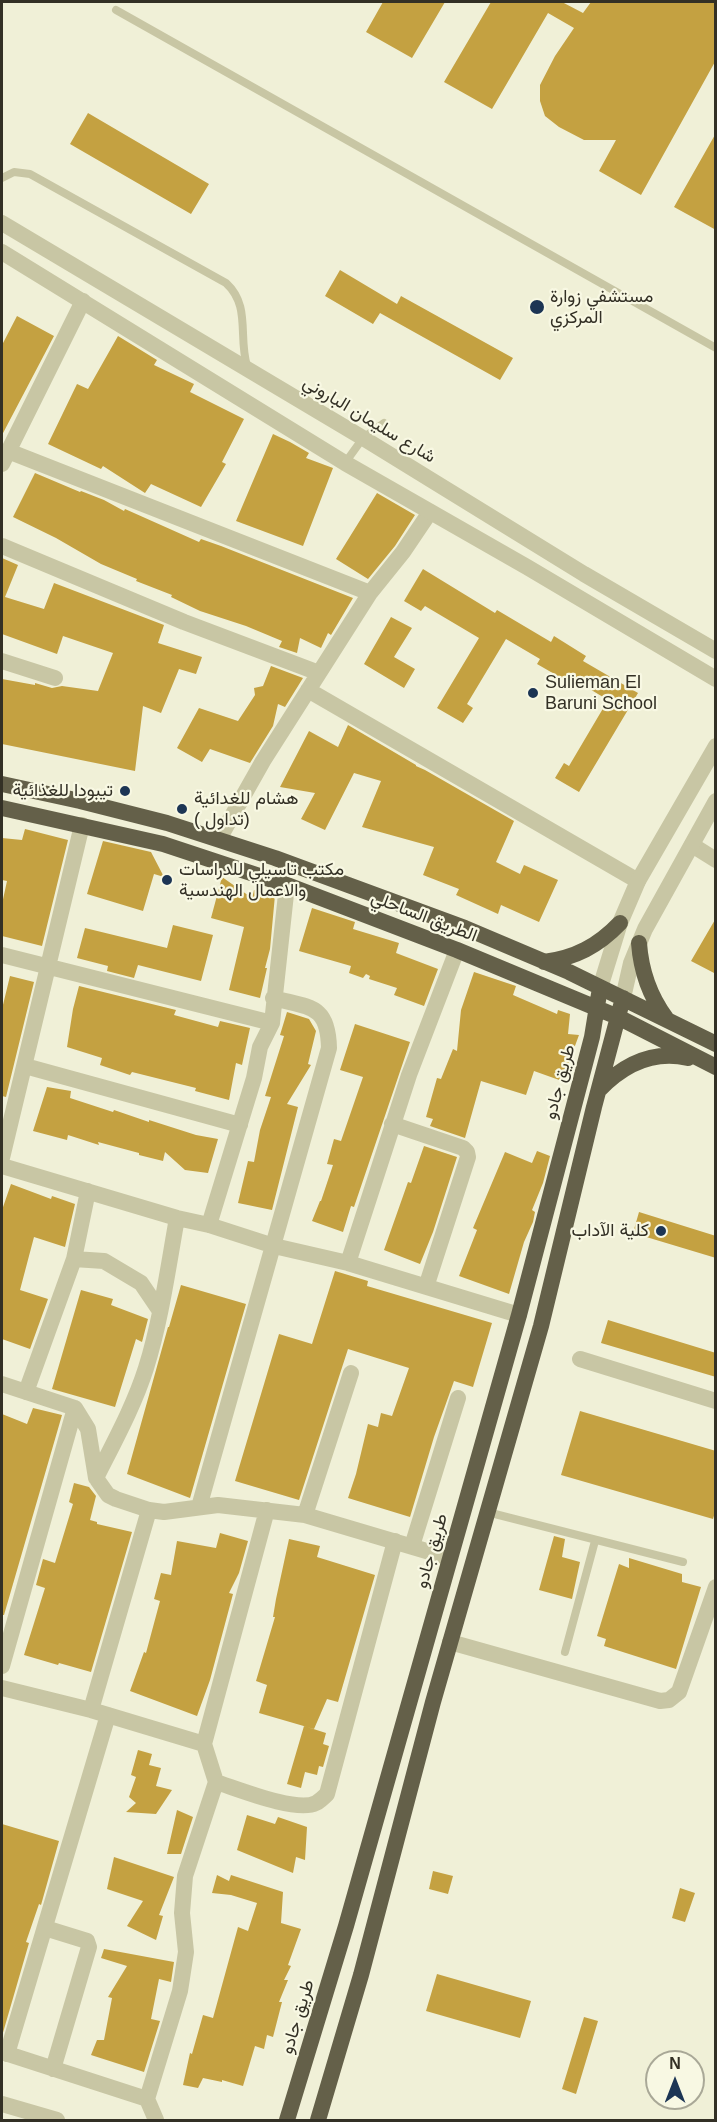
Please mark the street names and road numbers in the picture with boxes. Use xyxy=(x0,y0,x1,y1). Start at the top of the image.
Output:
street label: شارع سليمان الباروني xyxy=(299,372,439,468)
street label: الطريق الساحلي xyxy=(368,887,480,947)
street label: طريق جادو xyxy=(540,1042,580,1122)
street label: طريق جادو xyxy=(411,1511,453,1591)
street label: طريق جادو xyxy=(276,1977,320,2057)

